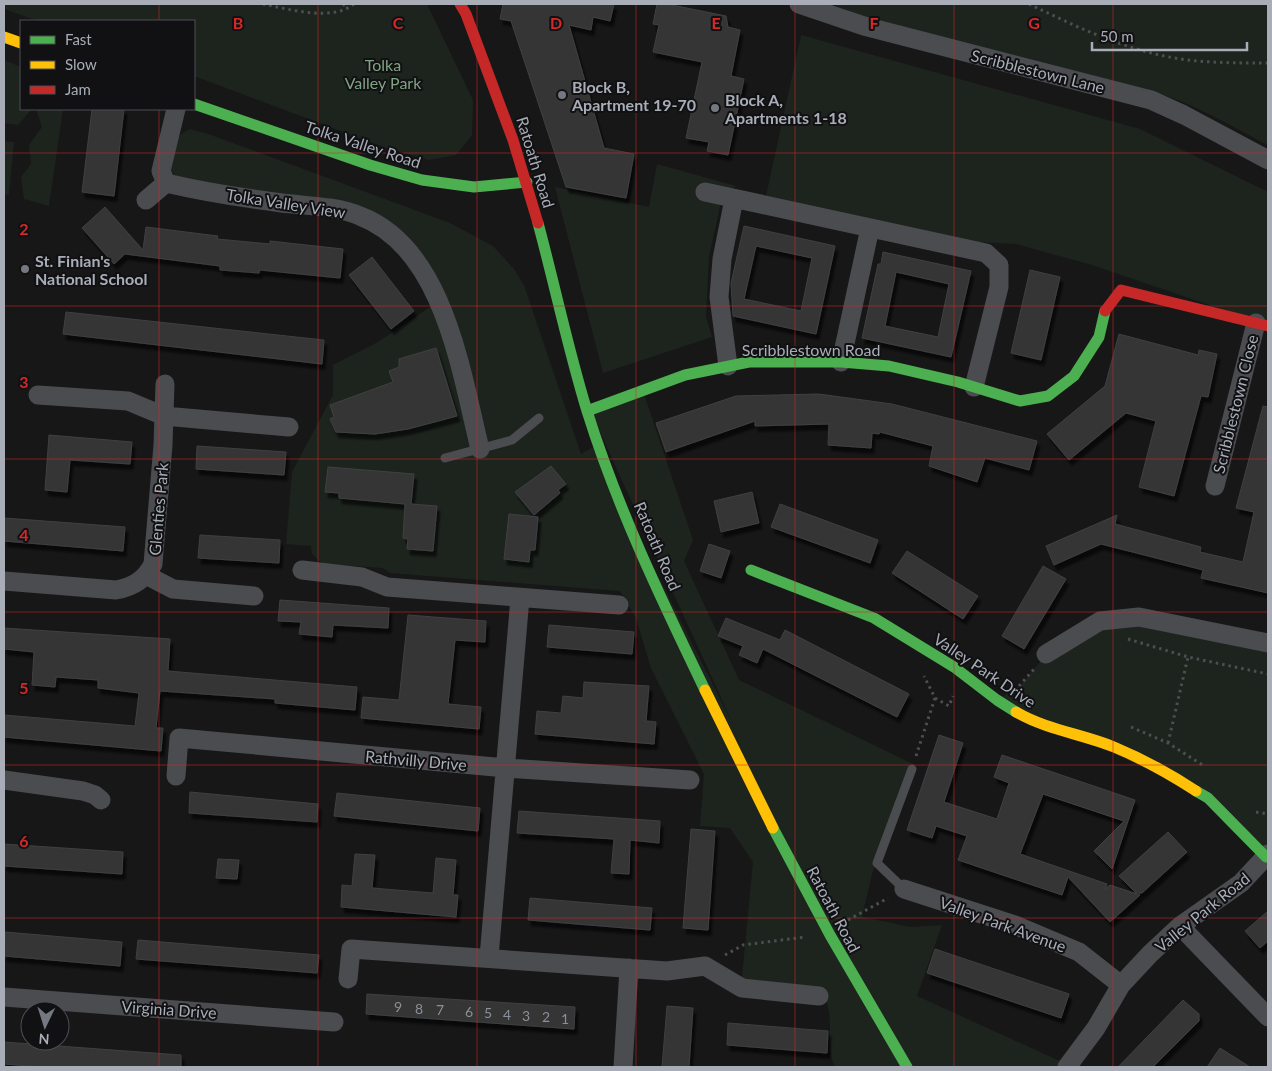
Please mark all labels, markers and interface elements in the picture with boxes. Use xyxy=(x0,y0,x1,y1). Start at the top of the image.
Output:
text: B xyxy=(233,13,243,32)
text: C xyxy=(393,13,404,32)
text: D xyxy=(550,13,562,32)
text: E xyxy=(711,13,721,32)
text: F xyxy=(869,13,879,32)
text: G xyxy=(1028,13,1040,32)
legend xyxy=(20,20,195,110)
scale bar xyxy=(1092,20,1247,52)
text: 50 m xyxy=(1100,27,1134,45)
text: Fast xyxy=(65,30,92,48)
street label: Scribblestown Lane xyxy=(969,45,1107,97)
text: Slow xyxy=(65,55,97,73)
park label: Tolka Valley Park xyxy=(345,55,422,92)
place label: Block B, Apartment 19-70 xyxy=(571,77,696,114)
text: Jam xyxy=(65,80,91,98)
marker: Block B, Apartment 19-70 xyxy=(556,89,568,101)
place label: Block A, Apartments 1-18 xyxy=(724,90,847,127)
marker: Block A, Apartments 1-18 xyxy=(709,102,721,114)
street label: Ratoath Road xyxy=(513,114,559,210)
street label: Tolka Valley Road xyxy=(303,116,423,172)
street label: Tolka Valley View xyxy=(225,184,347,222)
text: 2 xyxy=(19,219,29,238)
place label: St. Finian's National School xyxy=(35,251,147,288)
marker: St. Finian's National School xyxy=(19,263,31,275)
street label: Scribblestown Close xyxy=(1209,333,1261,475)
street label: Scribblestown Road xyxy=(742,340,880,359)
text: 3 xyxy=(19,372,29,391)
street label: Glenties Park xyxy=(144,461,172,556)
street label: Ratoath Road xyxy=(631,499,685,593)
text: 4 xyxy=(19,525,29,544)
street label: Valley Park Drive xyxy=(930,629,1040,711)
text: 5 xyxy=(19,678,29,697)
street label: Rathvilly Drive xyxy=(364,746,468,774)
text: 6 xyxy=(19,831,29,850)
street label: Ratoath Road xyxy=(803,863,865,955)
street label: Valley Park Road xyxy=(1151,868,1253,956)
street label: Valley Park Avenue xyxy=(937,892,1069,956)
street label: Virginia Drive xyxy=(121,996,217,1022)
house number: 9 xyxy=(394,998,402,1015)
house number: 8 xyxy=(415,1000,423,1017)
north arrow xyxy=(20,1001,70,1051)
house number: 7 xyxy=(436,1001,444,1018)
house number: 6 xyxy=(465,1003,473,1020)
house number: 5 xyxy=(484,1004,492,1021)
house number: 4 xyxy=(503,1006,511,1023)
house number: 3 xyxy=(522,1007,530,1024)
house number: 2 xyxy=(542,1008,550,1025)
house number: 1 xyxy=(561,1010,569,1027)
text: N xyxy=(38,1031,50,1048)

